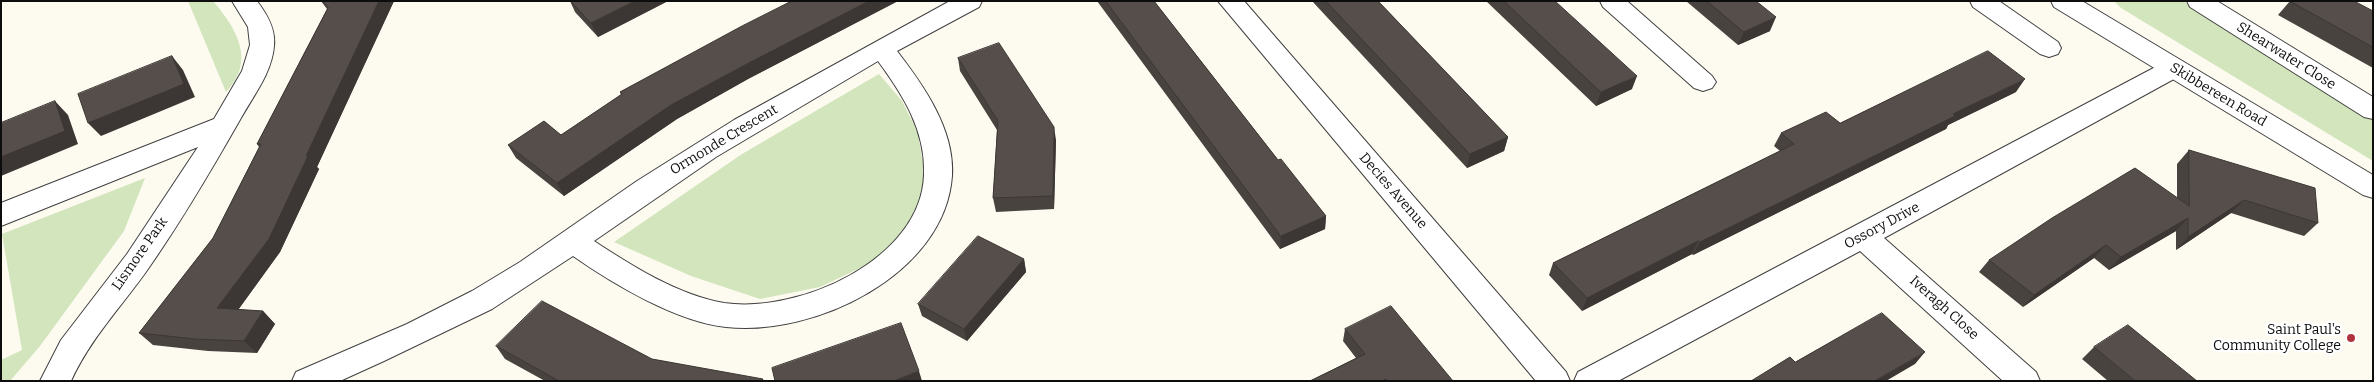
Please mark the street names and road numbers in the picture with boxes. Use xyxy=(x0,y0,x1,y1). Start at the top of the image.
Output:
street label: Shearwater Close xyxy=(2233,19,2339,93)
street label: Skibbereen Road xyxy=(2167,59,2269,131)
street label: Ormonde Crescent xyxy=(667,101,781,179)
street label: Decies Avenue xyxy=(1355,150,1431,232)
street label: Ossory Drive xyxy=(1841,199,1923,253)
street label: Lismore Park xyxy=(109,214,171,294)
street label: Iveragh Close xyxy=(1906,273,1982,343)

